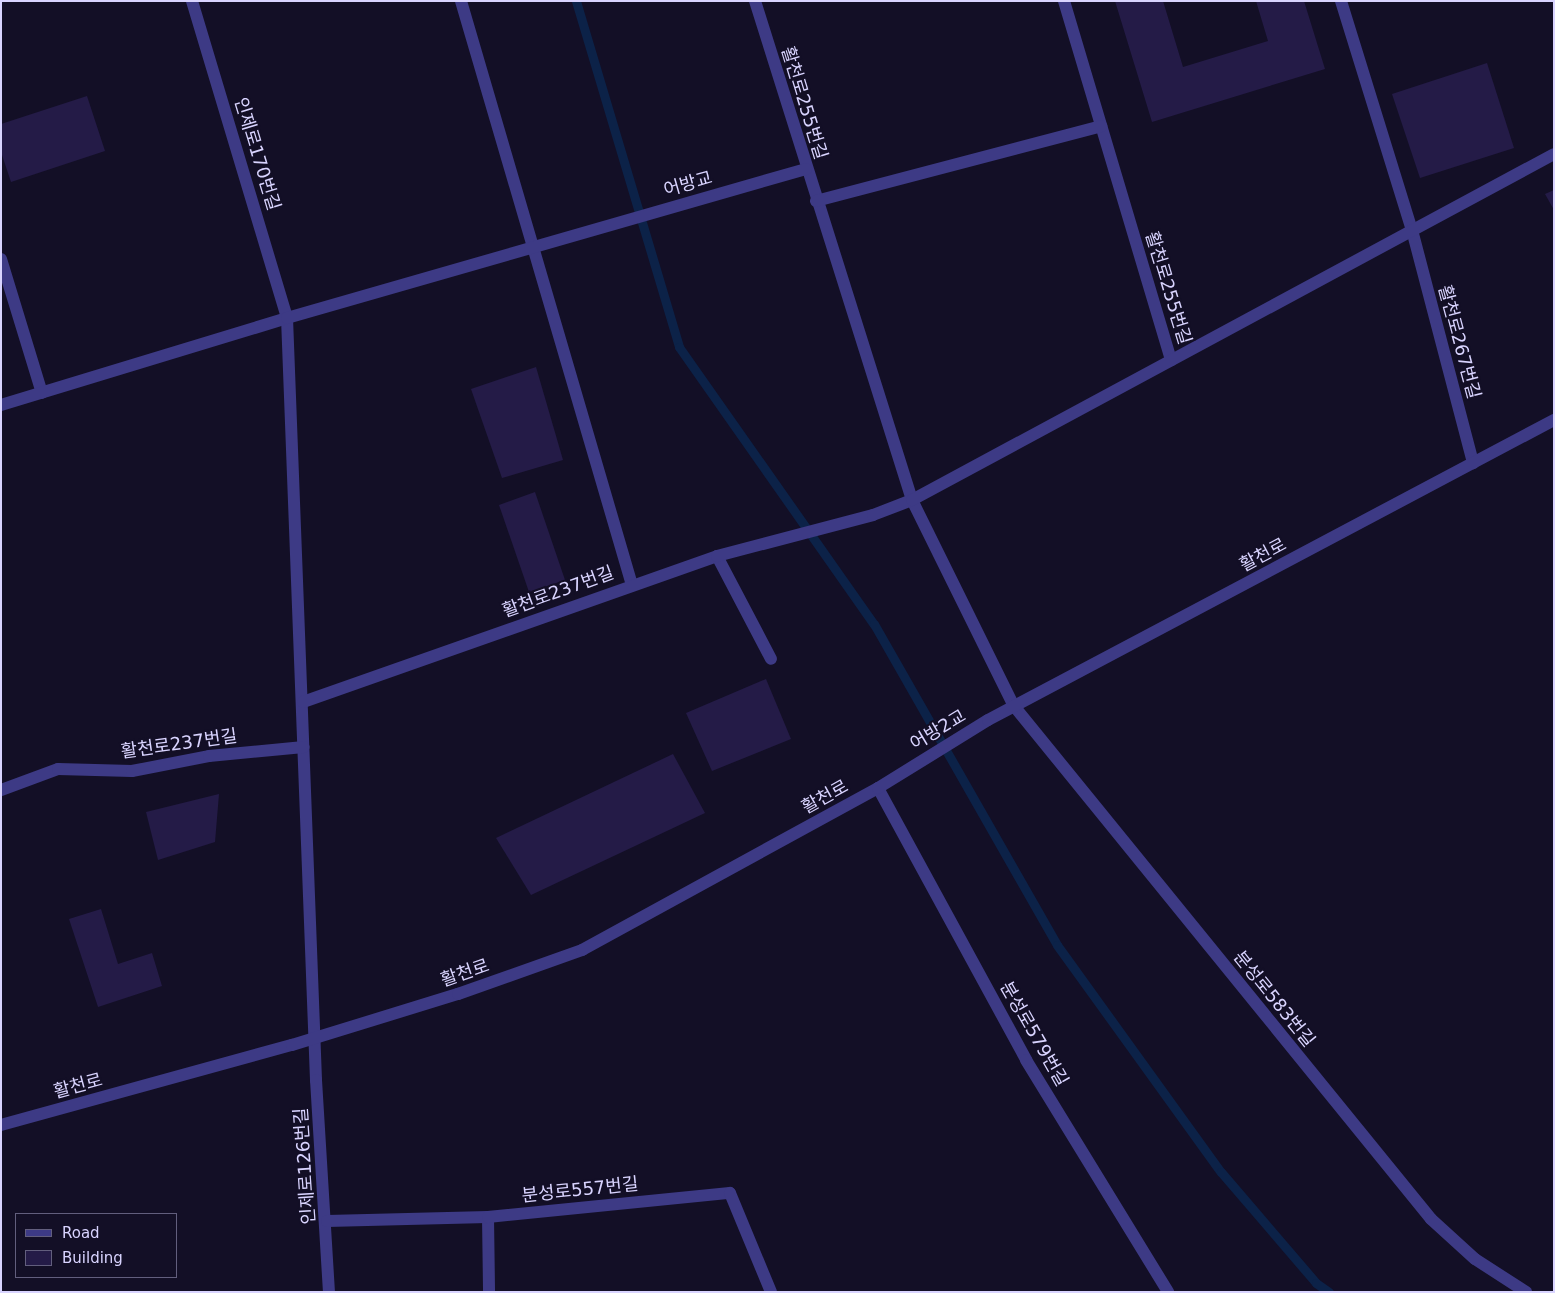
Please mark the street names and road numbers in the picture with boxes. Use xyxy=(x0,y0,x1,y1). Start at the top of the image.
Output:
street label: 활천로255번길 xyxy=(777,44,831,162)
street label: 인제로170번길 xyxy=(230,95,284,213)
street label: 어방교 xyxy=(661,167,715,201)
street label: 활천로255번길 xyxy=(1141,229,1195,347)
street label: 활천로267번길 xyxy=(1433,283,1485,401)
street label: 활천로 xyxy=(1236,534,1290,576)
street label: 활천로237번길 xyxy=(499,562,617,622)
street label: 어방2교 xyxy=(906,705,970,755)
street label: 활천로237번길 xyxy=(119,725,239,763)
street label: 활천로 xyxy=(798,776,852,818)
street label: 분성로583번길 xyxy=(1229,947,1319,1051)
street label: 활천로 xyxy=(438,955,492,991)
street label: 분성로579번길 xyxy=(995,978,1073,1090)
street label: 활천로 xyxy=(51,1069,105,1103)
street label: 인제로126번길 xyxy=(290,1107,320,1225)
street label: 분성로557번길 xyxy=(521,1173,639,1207)

